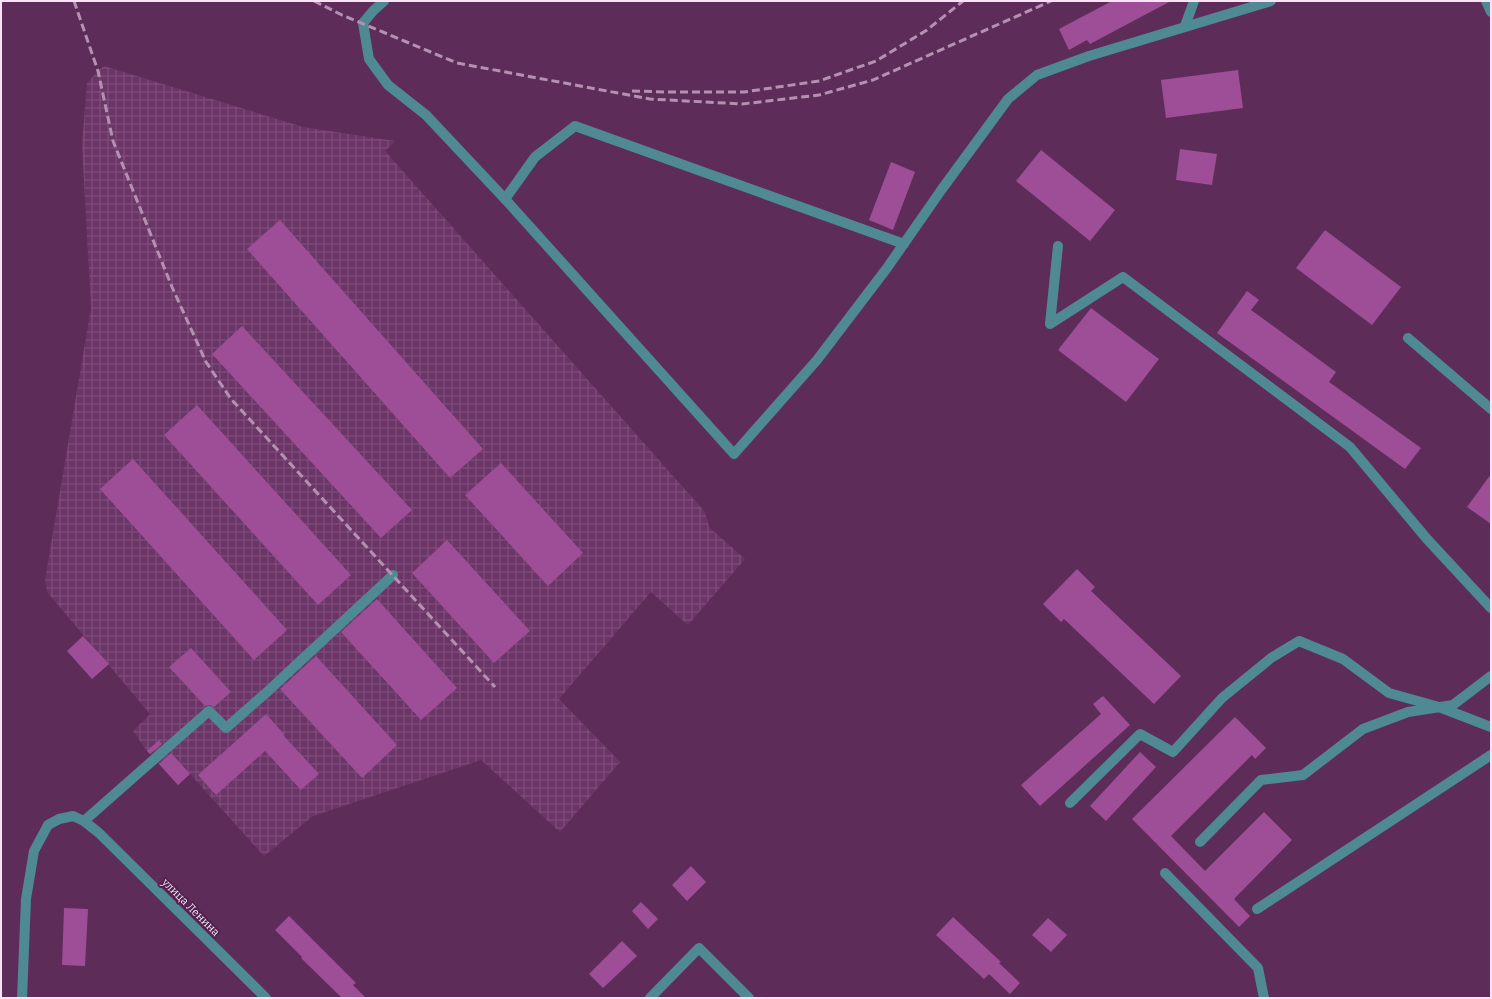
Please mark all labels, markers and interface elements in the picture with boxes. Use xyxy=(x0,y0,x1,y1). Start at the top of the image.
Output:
street label: улица Ленина xyxy=(158,875,222,939)

